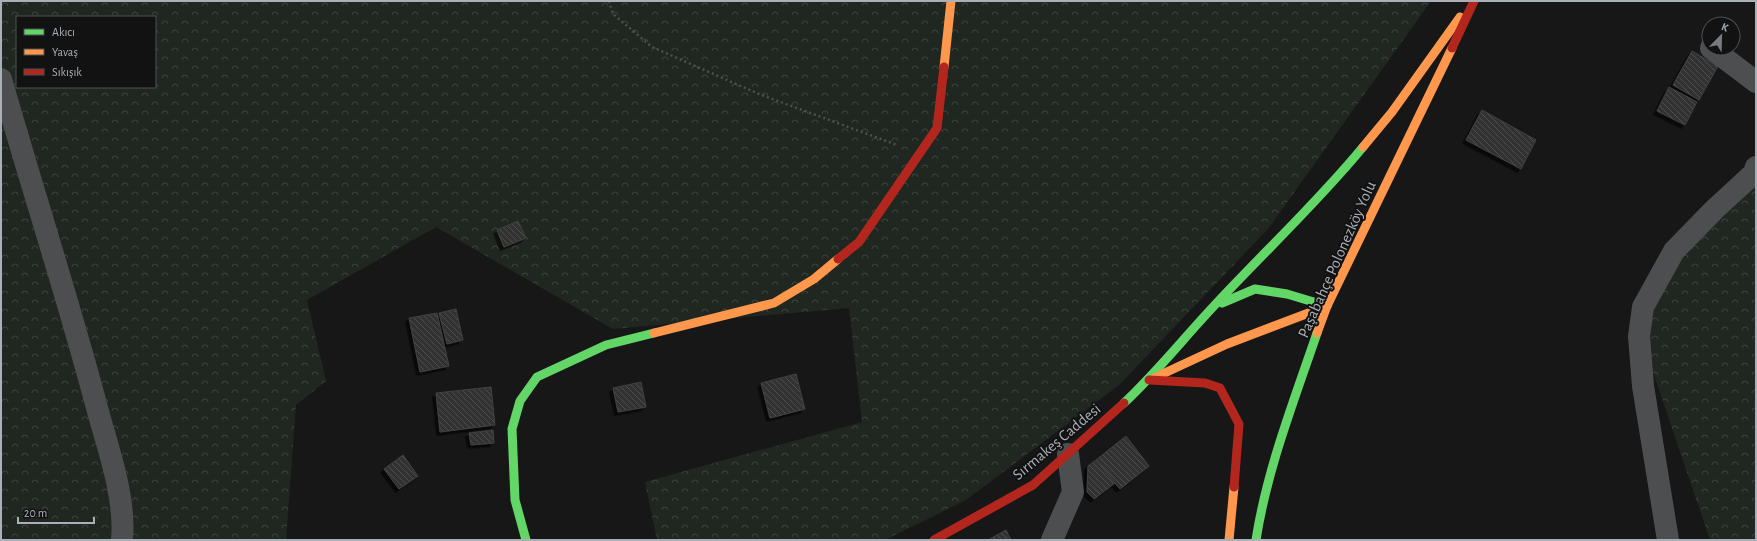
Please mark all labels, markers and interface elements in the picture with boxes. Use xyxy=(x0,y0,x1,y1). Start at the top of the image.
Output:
legend xyxy=(16,16,156,88)
north arrow xyxy=(1701,16,1741,56)
text: K xyxy=(1720,21,1730,34)
text: Akıcı xyxy=(52,26,75,38)
text: Yavaş xyxy=(52,46,78,58)
text: Sıkışık xyxy=(52,66,82,78)
street label: Paşabahçe Polonezköy Yolu xyxy=(1295,179,1380,341)
street label: Sırmakeş Caddesi xyxy=(1010,401,1104,483)
scale bar xyxy=(18,499,94,525)
text: 20 m xyxy=(24,507,47,519)

